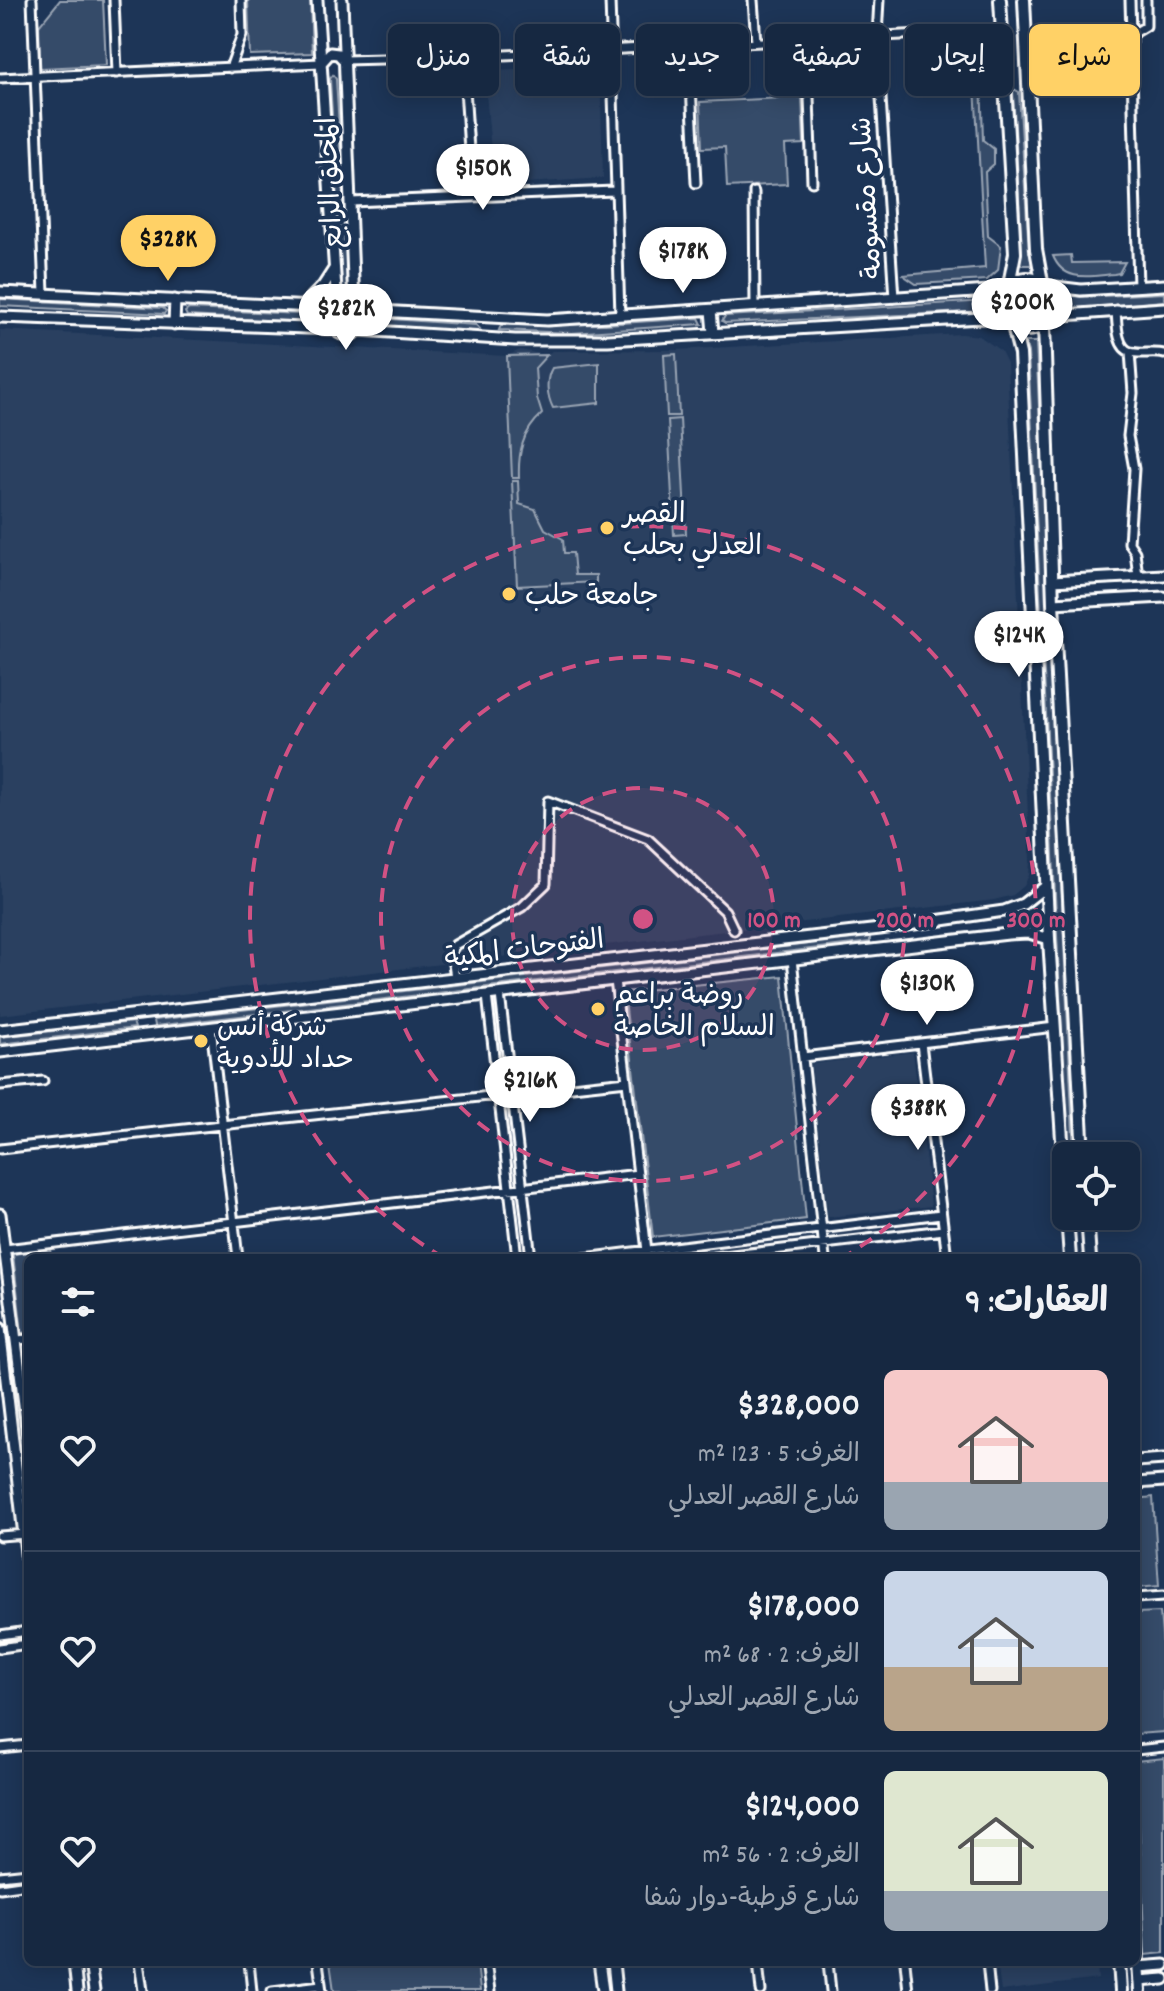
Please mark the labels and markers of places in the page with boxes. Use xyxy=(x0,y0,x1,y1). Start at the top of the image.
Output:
pin: $150K xyxy=(427,144,539,212)
pin: $328K xyxy=(112,215,224,283)
pin: $178K xyxy=(627,227,739,295)
pin: $200K xyxy=(966,278,1078,346)
pin: $282K xyxy=(290,284,402,352)
place label: القصر العدلي بحلب xyxy=(621,497,762,569)
marker: القصر العدلي بحلب xyxy=(598,519,616,537)
place label: جامعة حلب xyxy=(525,579,659,619)
marker: جامعة حلب xyxy=(500,585,518,603)
pin: $124K xyxy=(963,611,1075,679)
centre of rings xyxy=(629,905,657,933)
pin: $130K xyxy=(871,959,983,1027)
place label: روضة براعم السلام الخاصة xyxy=(614,978,775,1050)
marker: روضة براعم السلام الخاصة xyxy=(589,1000,607,1018)
place label: شركة أنس حداد للأدوية xyxy=(217,1010,352,1082)
marker: شركة أنس حداد للأدوية xyxy=(192,1032,210,1050)
pin: $216K xyxy=(474,1056,586,1124)
pin: $388K xyxy=(862,1084,974,1152)

